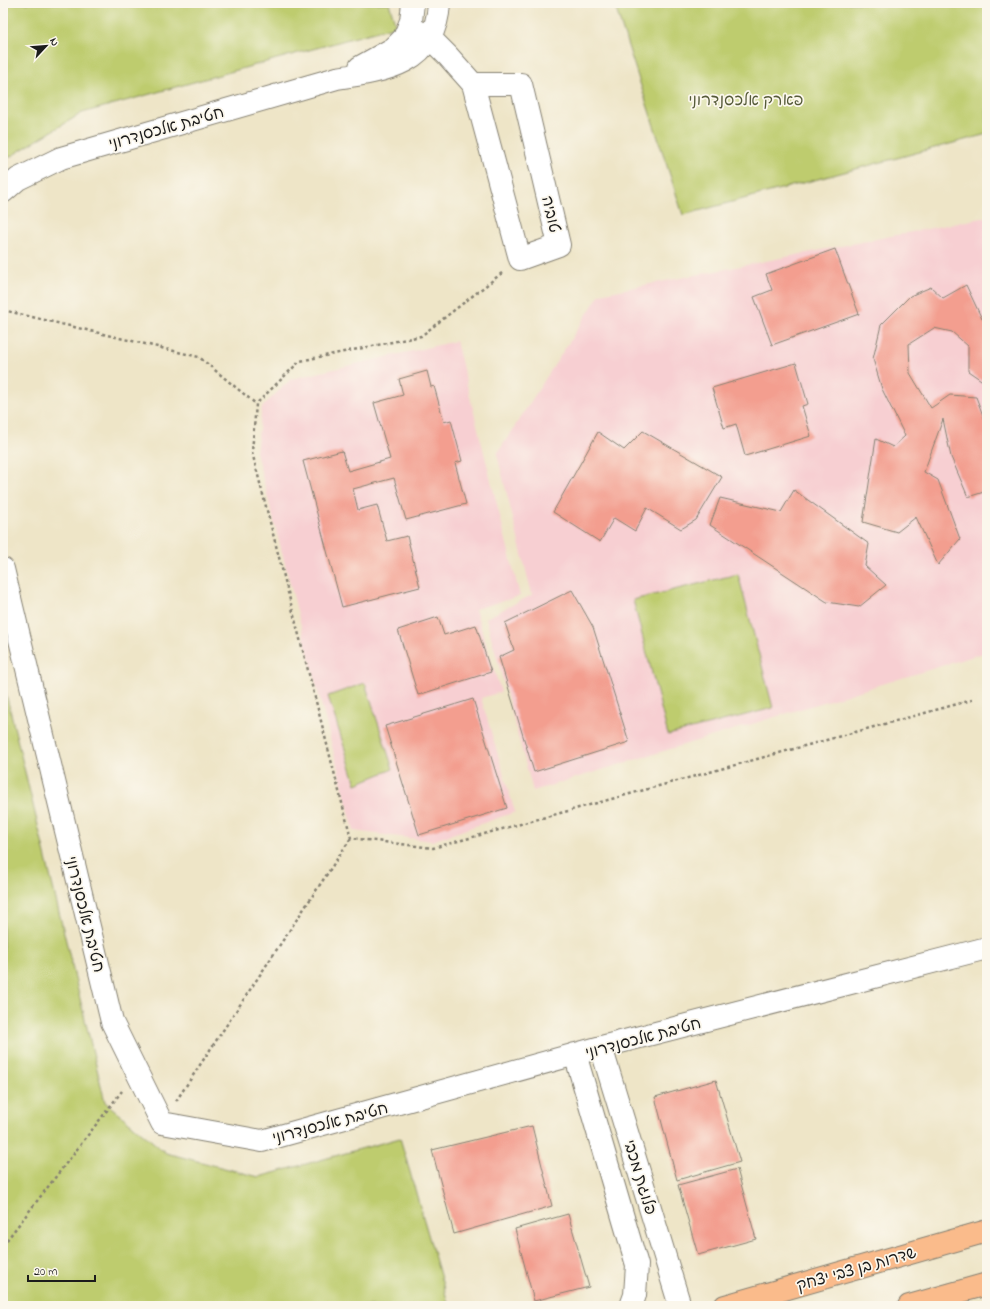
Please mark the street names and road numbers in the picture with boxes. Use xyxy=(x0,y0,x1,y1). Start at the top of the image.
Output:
street label: חטיבת אלכסנדרוני xyxy=(106,101,227,157)
street label: טוביה xyxy=(534,194,566,235)
street label: חטיבת אלכסנדרוני xyxy=(58,854,110,975)
street label: חטיבת אלכסנדרוני xyxy=(583,1012,704,1066)
street label: חטיבת אלכסנדרוני xyxy=(270,1097,391,1151)
street label: פלוגת מכבי xyxy=(616,1137,662,1218)
street label: שדרות בן צבי יצחק xyxy=(794,1241,920,1299)

